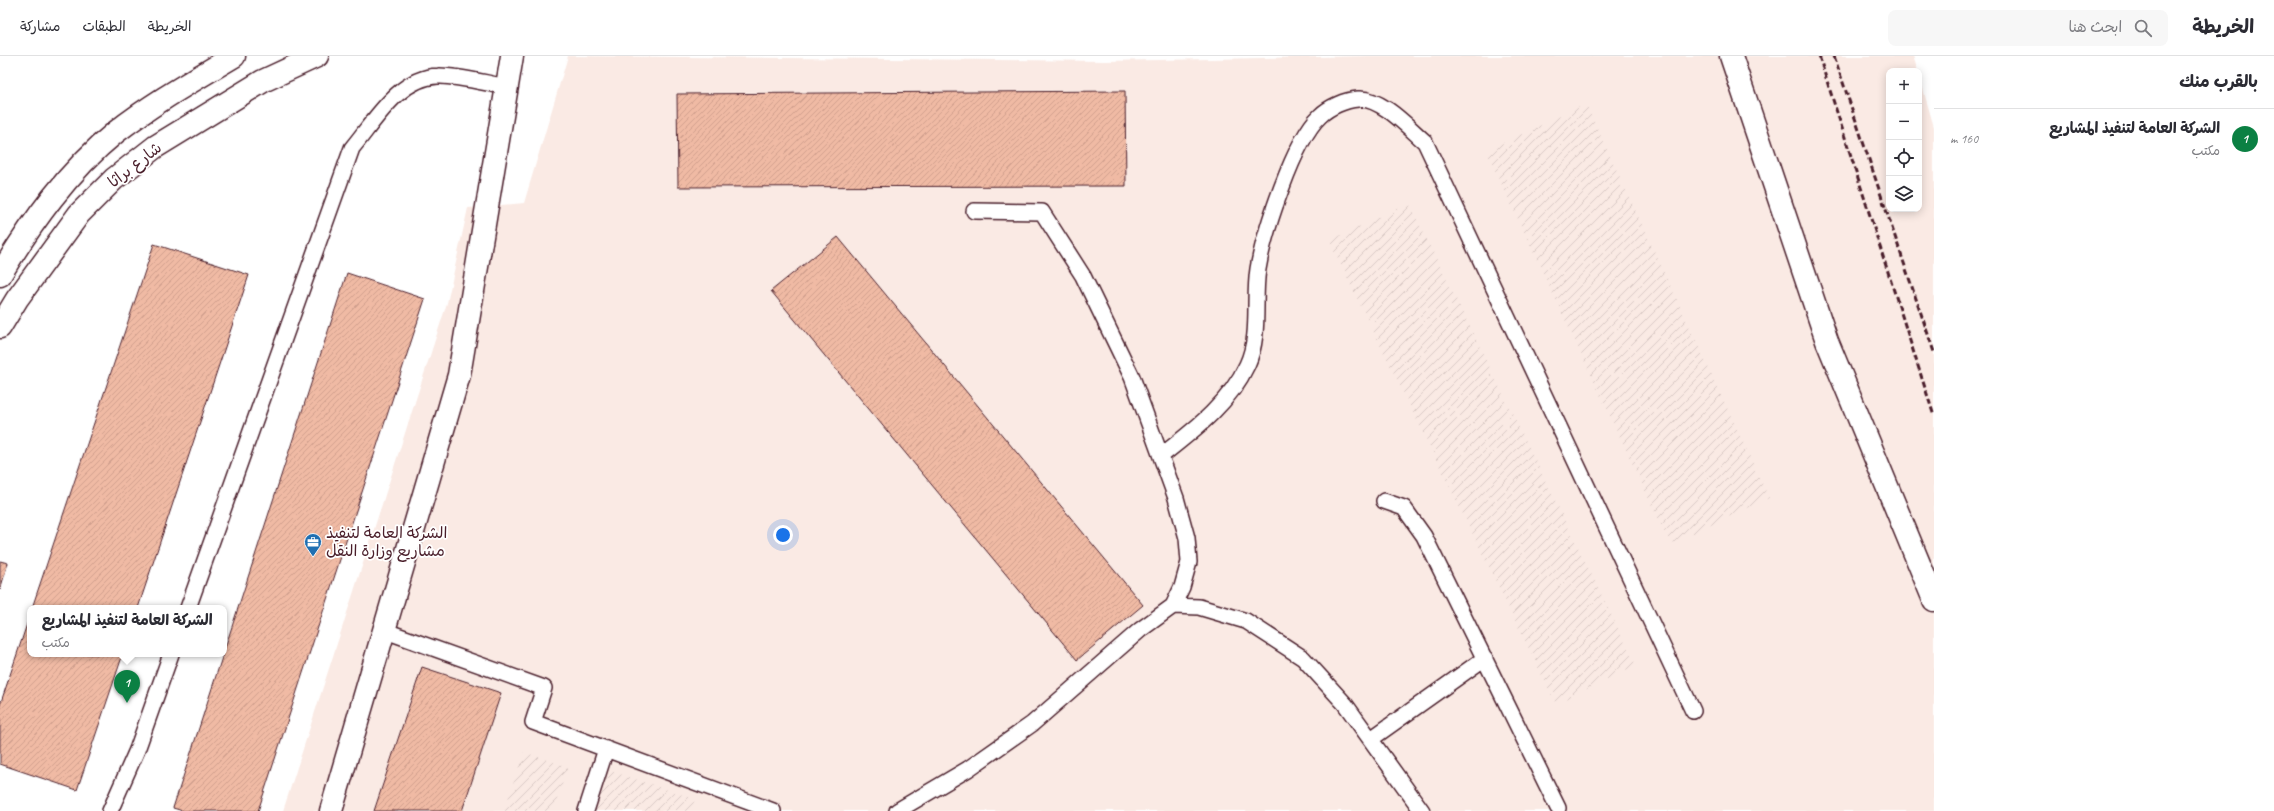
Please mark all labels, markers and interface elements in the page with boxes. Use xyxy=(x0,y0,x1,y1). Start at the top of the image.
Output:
search box xyxy=(1888,10,2168,46)
text: الخريطة xyxy=(2192,15,2254,39)
icon: search xyxy=(2132,17,2154,39)
text: مشاركة xyxy=(20,18,60,35)
text: الطبقات xyxy=(82,18,126,35)
text: الخريطة xyxy=(148,18,191,35)
text: ابحث هنا xyxy=(2068,18,2122,37)
map controls xyxy=(1886,68,1922,212)
button: + xyxy=(1886,68,1922,104)
text: بالقرب منك xyxy=(2179,71,2258,92)
button: − xyxy=(1886,104,1922,140)
text: الشركة العامة لتنفيذ المشاريع xyxy=(2049,119,2220,138)
text: 160 m xyxy=(1950,131,1978,147)
text: 1 xyxy=(2242,131,2248,147)
street label: شارع براثا xyxy=(104,138,166,193)
button: locate xyxy=(1886,140,1922,176)
text: مكتب xyxy=(2192,143,2220,159)
button: layers xyxy=(1886,176,1922,212)
place label: الشركة العامة لتنفيذ مشاريع وزارة النقل xyxy=(326,523,448,562)
your location xyxy=(773,525,793,545)
office icon: الشركة العامة لتنفيذ مشاريع وزارة النقل xyxy=(303,532,323,557)
popup xyxy=(27,605,227,657)
text: الشركة العامة لتنفيذ المشاريع xyxy=(41,611,213,630)
text: مكتب xyxy=(41,635,70,651)
pin: 1 xyxy=(114,670,140,703)

